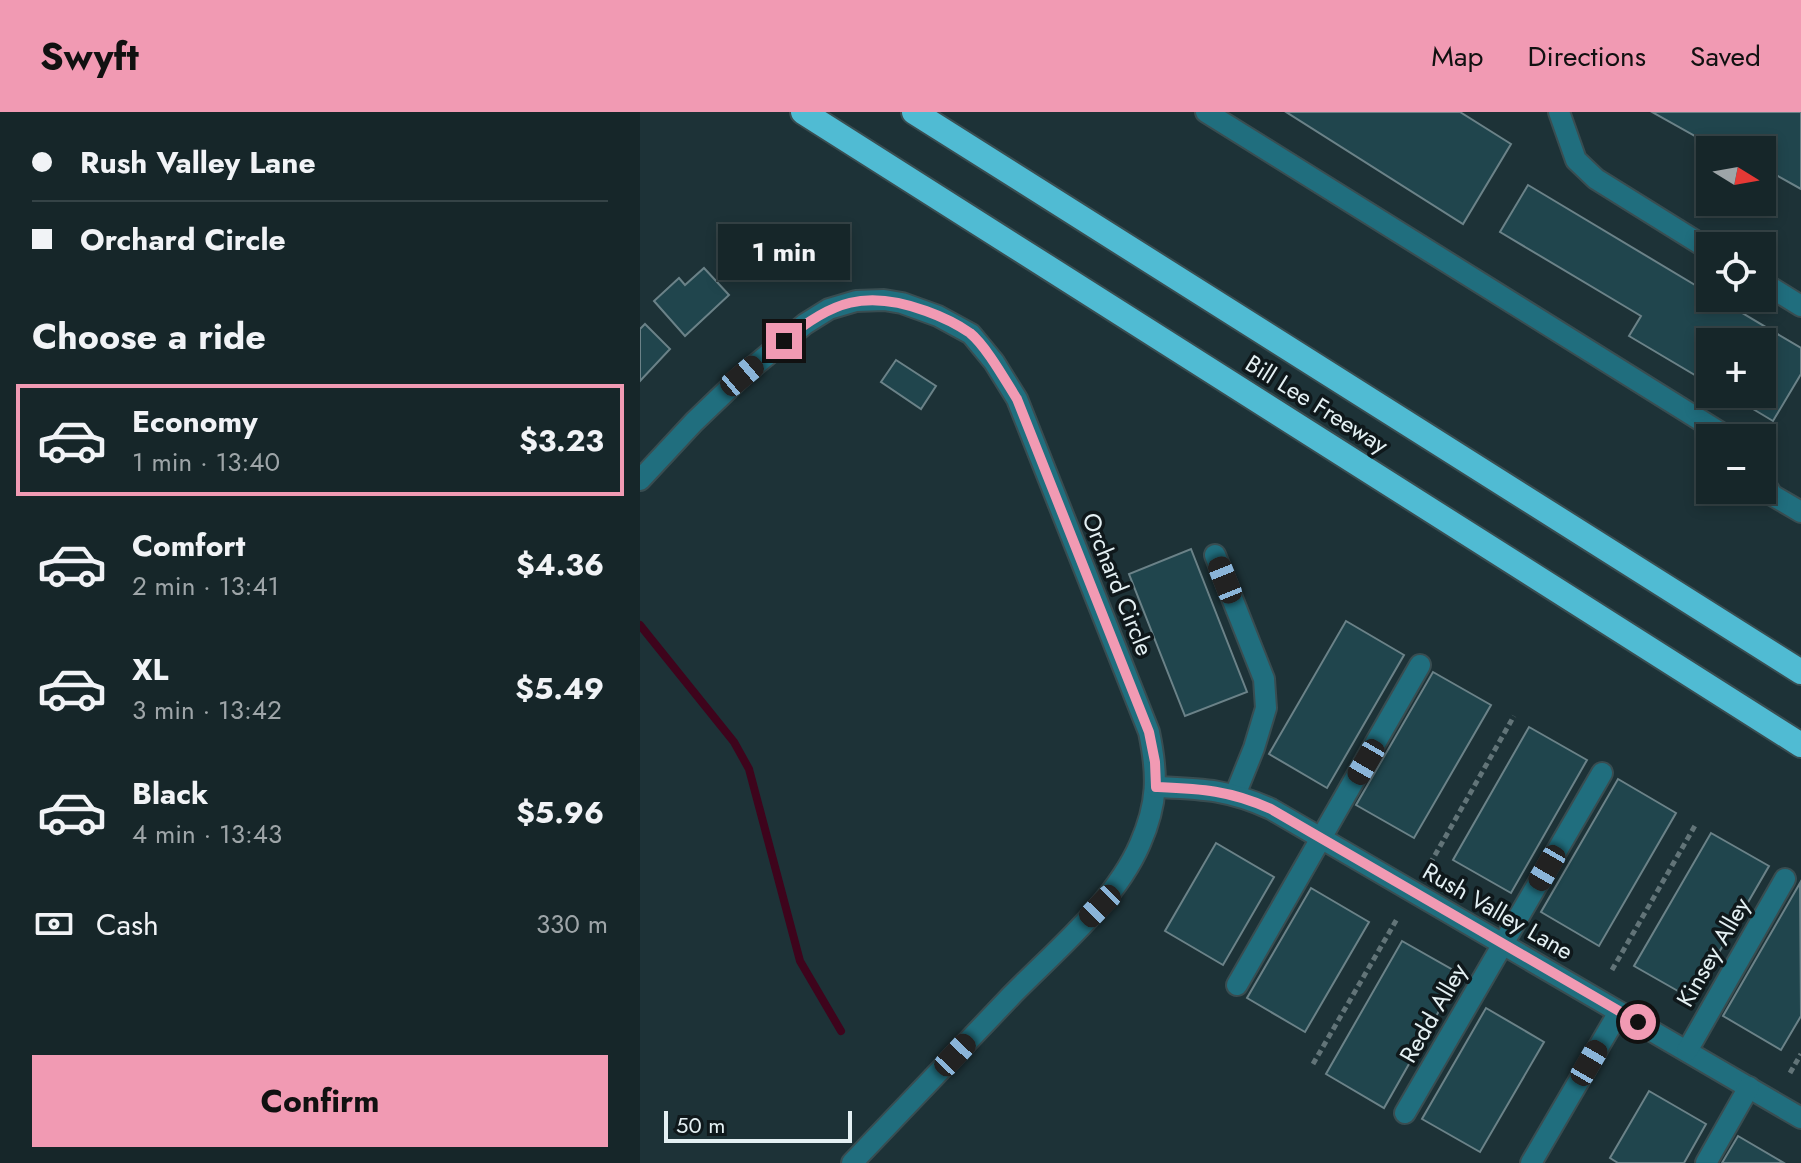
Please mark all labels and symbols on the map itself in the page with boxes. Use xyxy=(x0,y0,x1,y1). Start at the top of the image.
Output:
north arrow xyxy=(1696,136,1776,216)
callout: 1 min xyxy=(718,225,850,281)
route end xyxy=(766,323,802,359)
street label: Bill Lee Freeway xyxy=(1239,346,1396,462)
car xyxy=(716,351,768,401)
street label: Orchard Circle xyxy=(1073,507,1163,661)
car xyxy=(1205,553,1245,607)
car xyxy=(1344,735,1388,789)
car xyxy=(1525,841,1569,895)
street label: Rush Valley Lane xyxy=(1416,854,1580,968)
car xyxy=(1075,880,1125,932)
street label: Kinsey Alley xyxy=(1668,890,1759,1013)
street label: Redd Alley xyxy=(1390,956,1476,1069)
route start xyxy=(1620,1004,1656,1040)
car xyxy=(930,1029,980,1081)
car xyxy=(1567,1036,1611,1090)
scale bar xyxy=(664,1107,852,1143)

